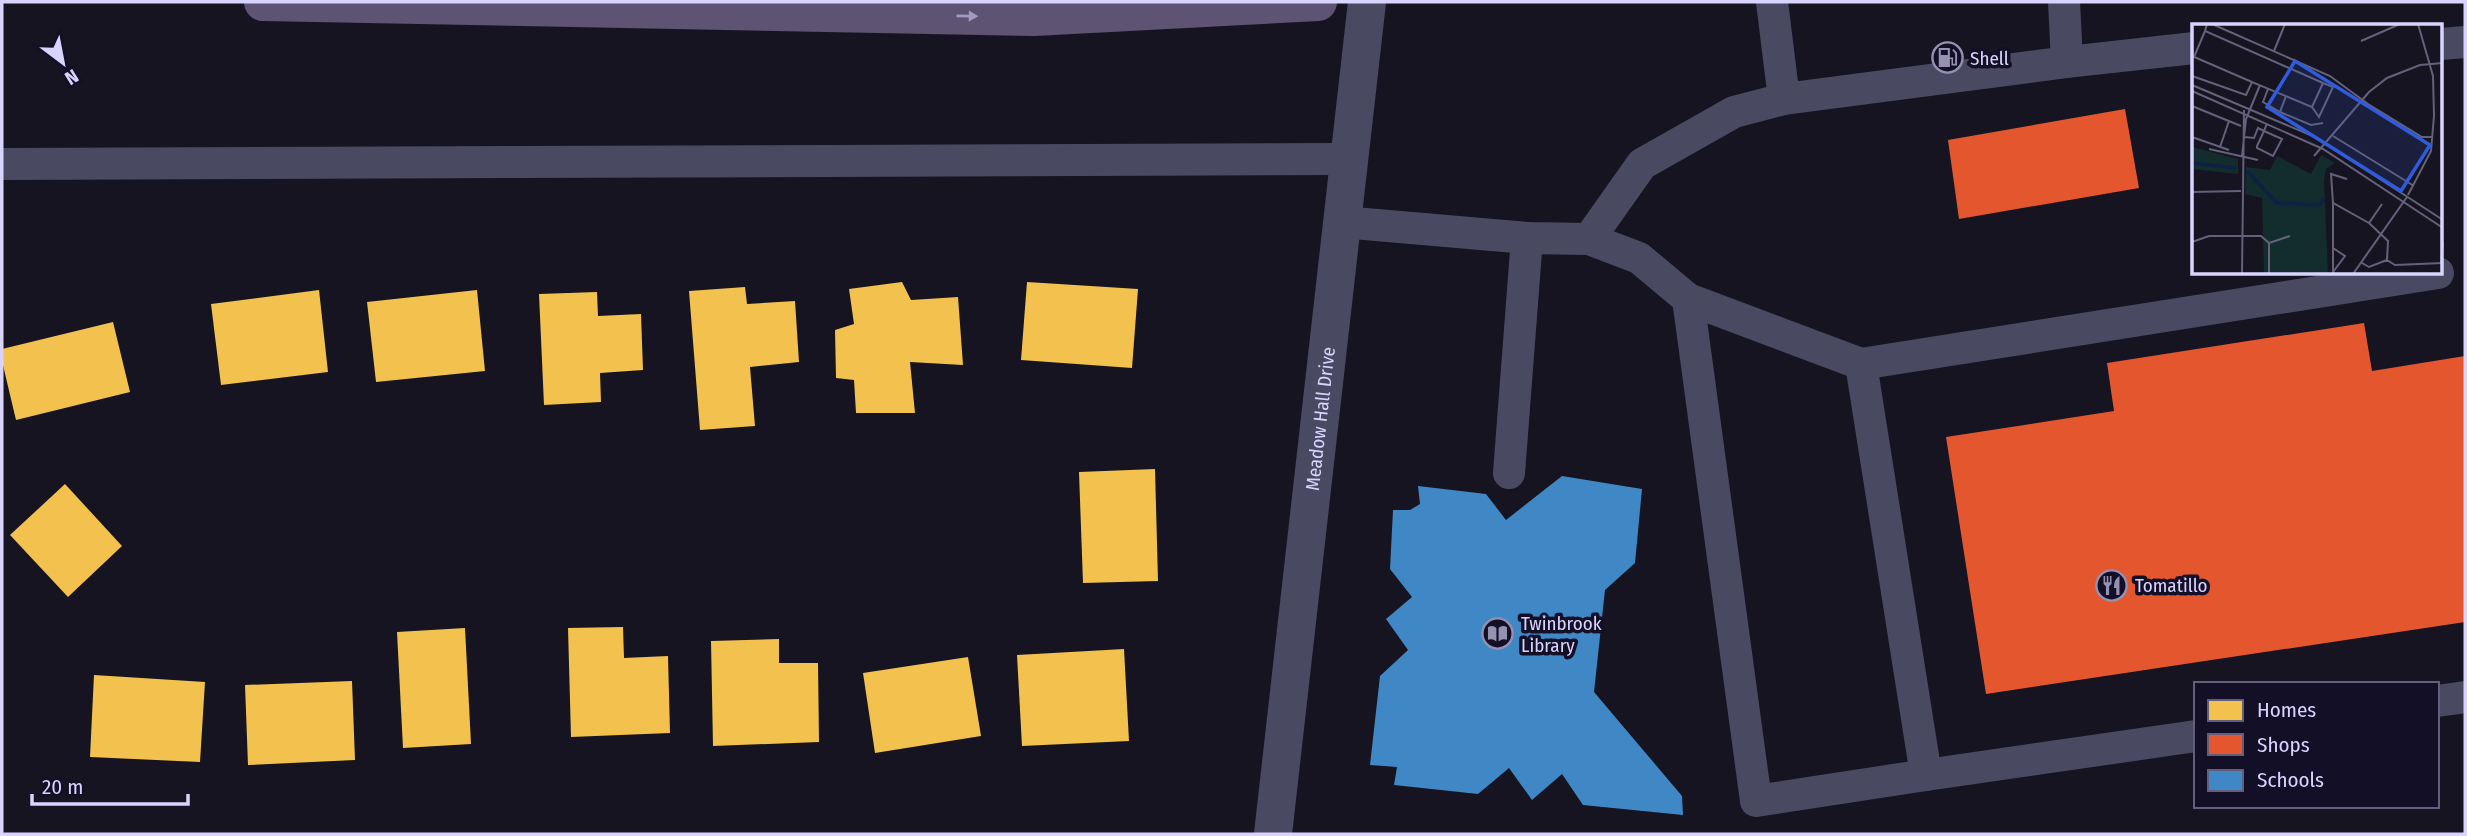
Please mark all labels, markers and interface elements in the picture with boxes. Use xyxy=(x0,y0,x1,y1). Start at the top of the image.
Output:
one-way arrow xyxy=(956,10,978,22)
inset map xyxy=(2192,24,2442,275)
north arrow xyxy=(28,28,98,98)
fuel station icon: Shell xyxy=(1930,41,1964,75)
place label: Shell xyxy=(1970,47,2009,70)
text: N xyxy=(61,64,83,90)
street label: Meadow Hall Drive xyxy=(1301,346,1340,492)
restaurant icon: Tomatillo xyxy=(2095,568,2129,602)
place label: Tomatillo xyxy=(2135,574,2208,597)
place label: Twinbrook Library xyxy=(1521,612,1602,657)
library icon: Twinbrook Library xyxy=(1481,617,1515,651)
legend xyxy=(2194,682,2439,808)
text: Homes xyxy=(2257,697,2316,723)
text: Shops xyxy=(2257,732,2310,758)
scale bar xyxy=(32,762,187,806)
text: Schools xyxy=(2257,767,2324,793)
text: 20 m xyxy=(42,774,83,800)

